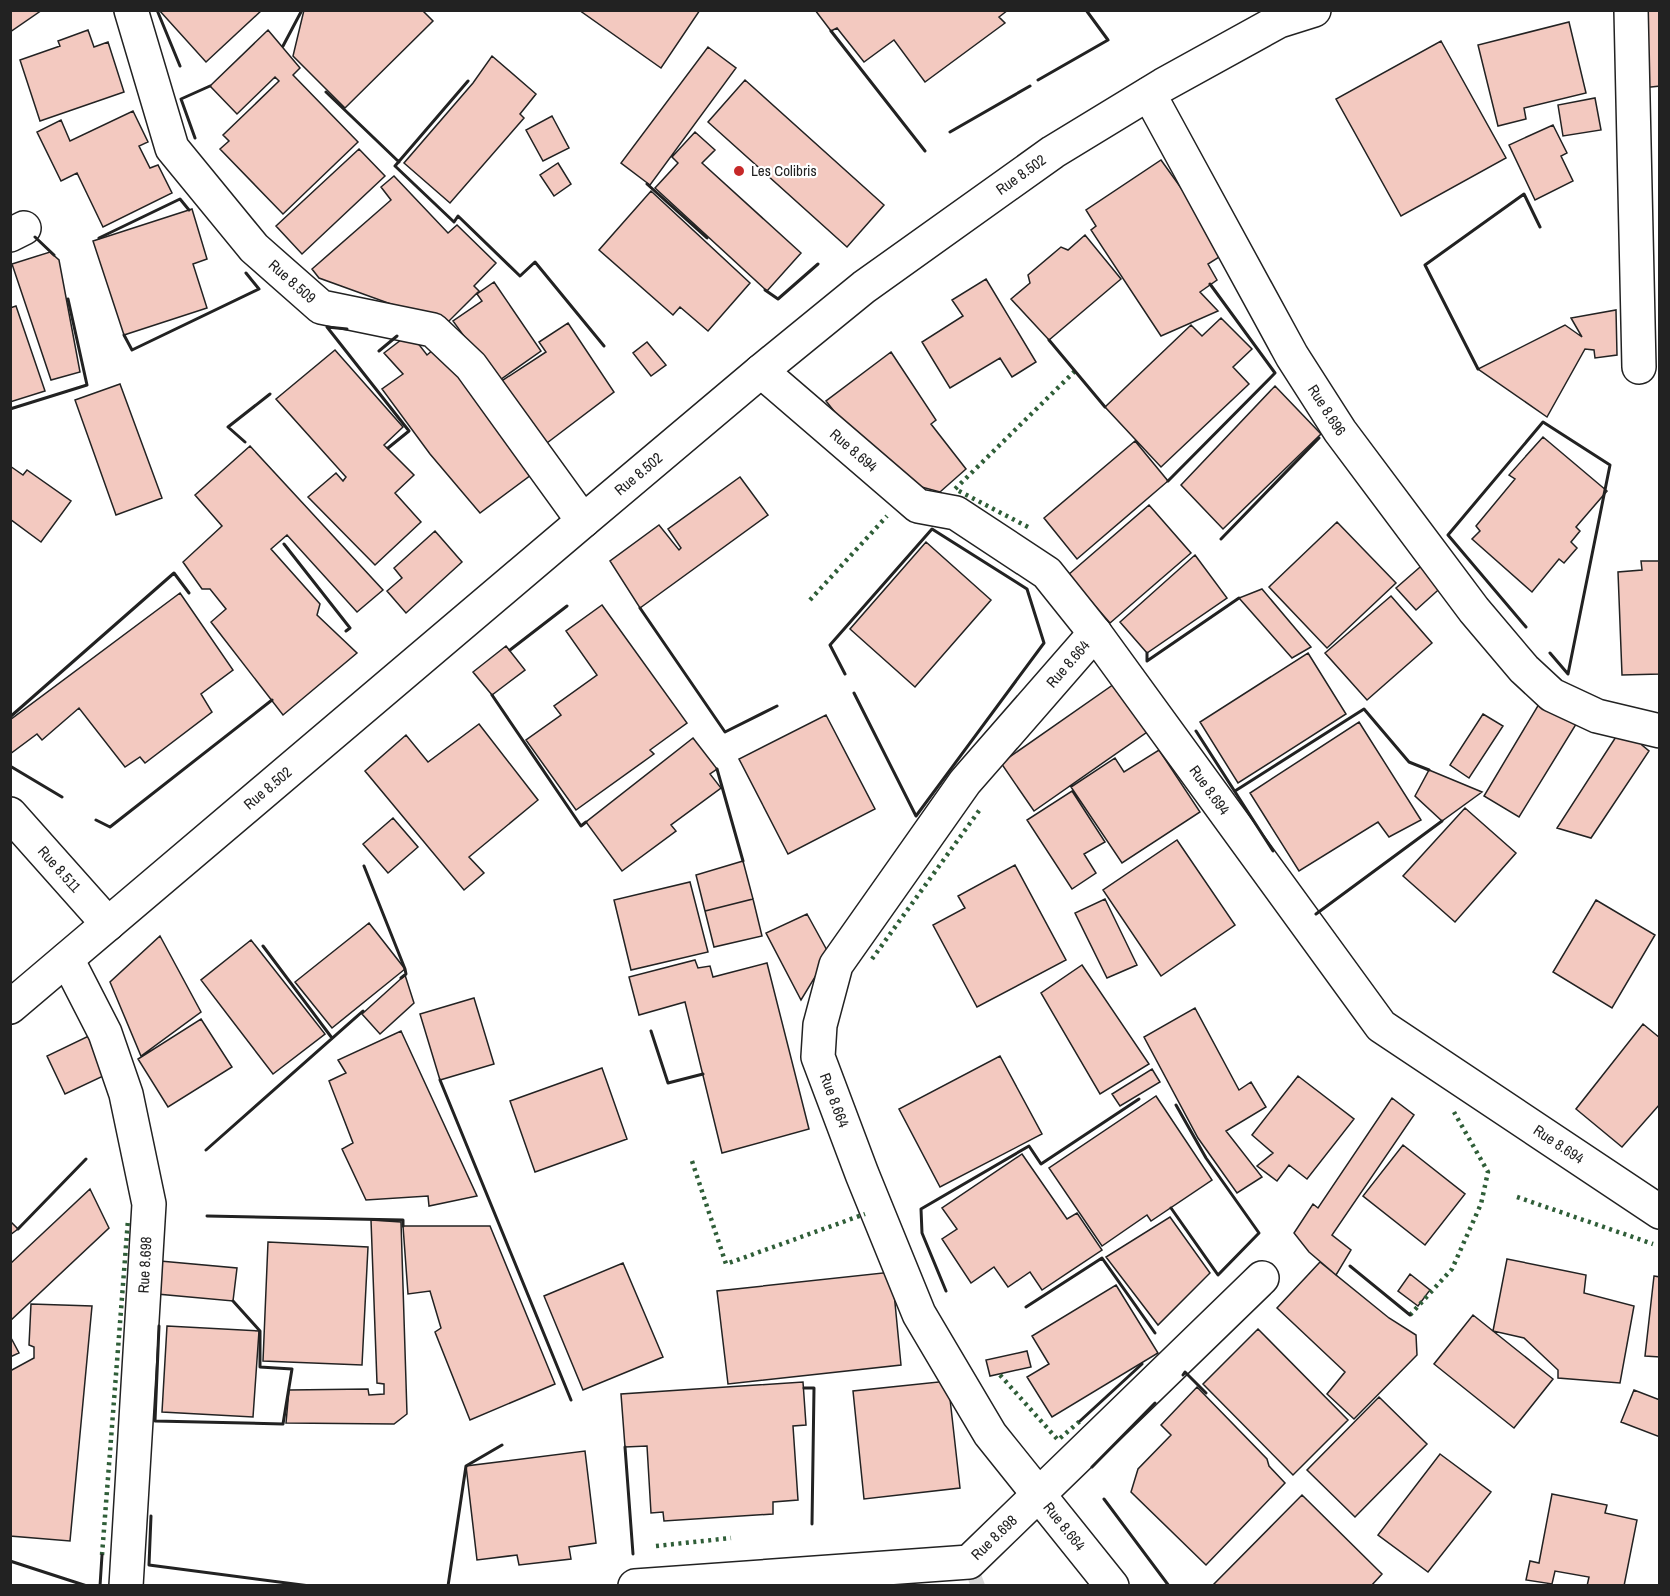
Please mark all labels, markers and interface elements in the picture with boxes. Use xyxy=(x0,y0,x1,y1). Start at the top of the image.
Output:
street label: Rue 8.502 xyxy=(992,149,1050,199)
place label: Les Colibris xyxy=(751,160,817,181)
marker: Les Colibris xyxy=(732,164,746,178)
street label: Rue 8.509 xyxy=(264,254,321,308)
street label: Rue 8.696 xyxy=(1303,380,1351,440)
street label: Rue 8.694 xyxy=(825,424,882,477)
street label: Rue 8.502 xyxy=(610,447,667,500)
street label: Rue 8.664 xyxy=(1041,635,1094,692)
street label: Rue 8.694 xyxy=(1185,761,1235,819)
street label: Rue 8.502 xyxy=(239,762,296,814)
street label: Rue 8.511 xyxy=(33,841,86,897)
street label: Rue 8.664 xyxy=(815,1070,855,1130)
street label: Rue 8.694 xyxy=(1529,1119,1588,1169)
street label: Rue 8.698 xyxy=(133,1236,156,1294)
street label: Rue 8.664 xyxy=(1039,1497,1091,1555)
street label: Rue 8.698 xyxy=(966,1510,1022,1564)

